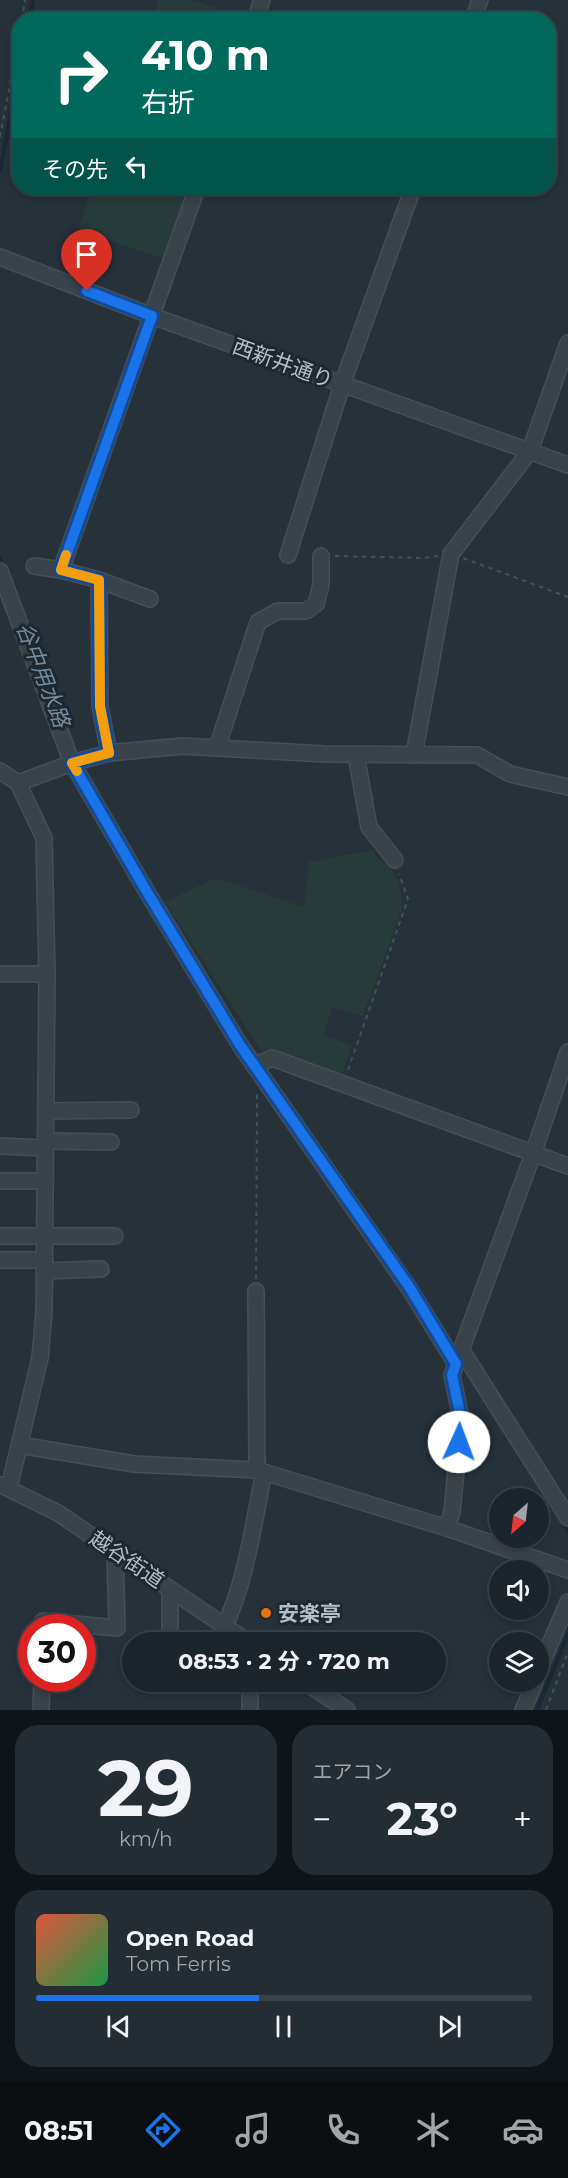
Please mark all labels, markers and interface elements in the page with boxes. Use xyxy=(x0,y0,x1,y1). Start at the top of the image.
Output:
text: 410 m xyxy=(141,29,270,81)
icon: right xyxy=(42,36,120,114)
text: 右折 xyxy=(141,86,195,119)
icon: left xyxy=(120,150,153,183)
text: その先 xyxy=(42,156,108,183)
pin xyxy=(61,229,112,291)
icon: arrive xyxy=(70,238,103,271)
street label: 西新井通り xyxy=(229,333,337,393)
water label: 谷中用水路 xyxy=(11,619,76,733)
position arrow xyxy=(427,1410,491,1474)
north arrow xyxy=(489,1488,549,1548)
map controls xyxy=(489,1488,549,1692)
street label: 越谷街道 xyxy=(85,1525,169,1593)
button: sound xyxy=(489,1560,549,1620)
place label: 安楽亭 xyxy=(278,1601,341,1626)
marker: 安楽亭 xyxy=(259,1606,273,1620)
speed limit sign: 30 xyxy=(18,1614,96,1692)
button: layers xyxy=(489,1632,549,1692)
text: 08:53 · 2 分 · 720 m xyxy=(178,1648,390,1675)
text: 29 xyxy=(98,1740,194,1836)
text: エアコン xyxy=(313,1760,393,1784)
text: 23° xyxy=(387,1791,458,1846)
text: − xyxy=(313,1799,331,1839)
text: + xyxy=(513,1799,532,1839)
text: km/h xyxy=(119,1827,172,1851)
text: Open Road xyxy=(126,1925,254,1952)
text: Tom Ferris xyxy=(126,1952,231,1976)
icon: previous xyxy=(102,2010,135,2043)
icon: pause xyxy=(267,2010,300,2043)
icon: next xyxy=(433,2010,466,2043)
icon: directions xyxy=(142,2109,184,2151)
icon: music xyxy=(232,2109,274,2151)
icon: phone xyxy=(322,2109,364,2151)
icon: climate xyxy=(412,2109,454,2151)
icon: car xyxy=(502,2109,544,2151)
text: 08:51 xyxy=(24,2114,94,2147)

